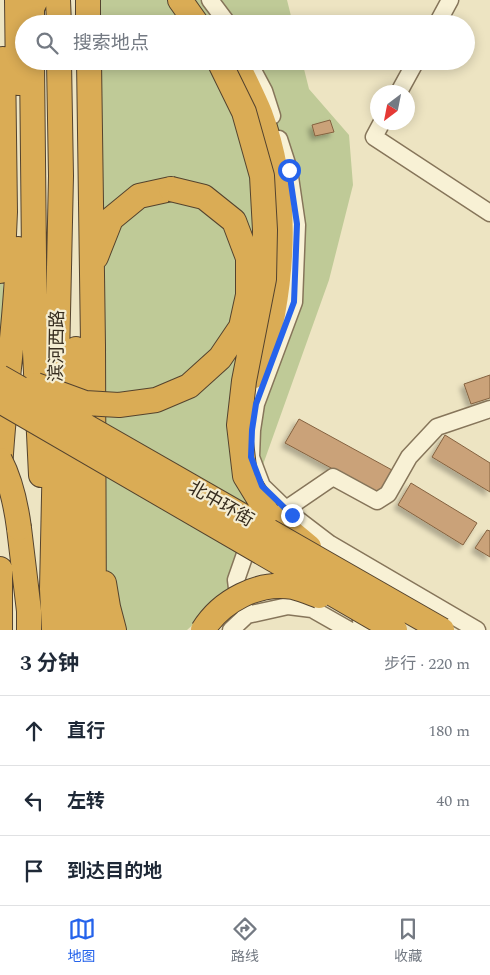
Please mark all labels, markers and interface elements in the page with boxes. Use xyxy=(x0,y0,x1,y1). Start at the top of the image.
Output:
search box xyxy=(15,15,475,70)
icon: search xyxy=(33,29,61,57)
text: 搜索地点 xyxy=(73,29,149,58)
north arrow xyxy=(370,85,415,130)
route start xyxy=(278,159,301,182)
street label: 滨河西路 xyxy=(43,310,71,382)
street label: 北中环街 xyxy=(183,474,259,534)
route end xyxy=(281,504,304,527)
text: 3 分钟 xyxy=(20,648,79,680)
text: 步行 · 220 m xyxy=(384,652,470,676)
icon: ahead xyxy=(20,717,48,745)
text: 直行 xyxy=(67,717,105,746)
text: 180 m xyxy=(428,719,470,743)
icon: left xyxy=(20,787,48,815)
text: 左转 xyxy=(67,787,105,816)
text: 40 m xyxy=(436,789,470,813)
icon: arrive xyxy=(20,857,48,885)
text: 到达目的地 xyxy=(67,857,162,886)
tab: 地图 xyxy=(68,915,96,967)
tab: 路线 xyxy=(231,915,259,967)
tab: 收藏 xyxy=(394,915,422,967)

